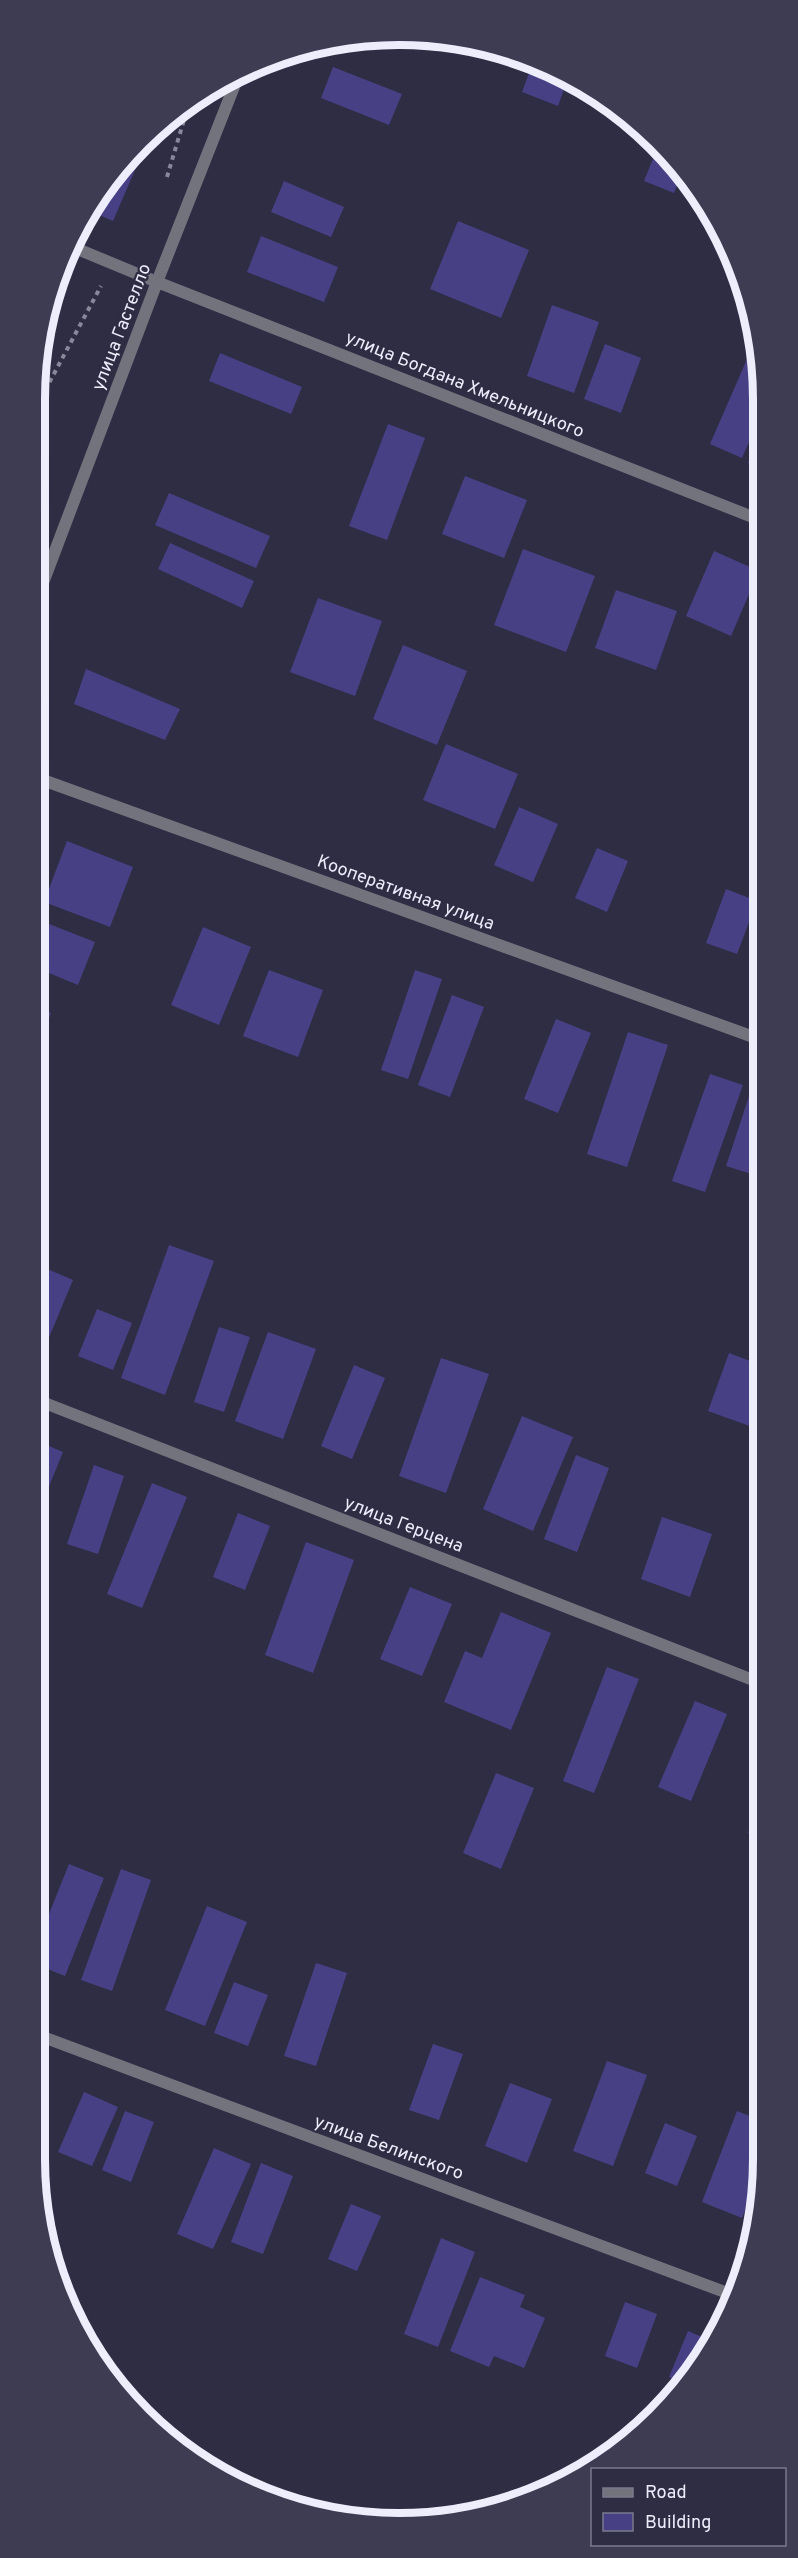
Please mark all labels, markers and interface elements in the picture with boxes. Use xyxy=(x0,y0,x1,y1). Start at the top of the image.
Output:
street label: улица Гастелло xyxy=(88,261,157,394)
street label: улица Богдана Хмельницкого xyxy=(342,327,587,444)
street label: Кооперативная улица xyxy=(314,851,497,936)
street label: улица Герцена xyxy=(341,1492,466,1559)
street label: улица Белинского xyxy=(311,2111,466,2186)
legend xyxy=(591,2468,786,2546)
text: Road xyxy=(645,2482,687,2505)
text: Building xyxy=(645,2512,711,2535)

